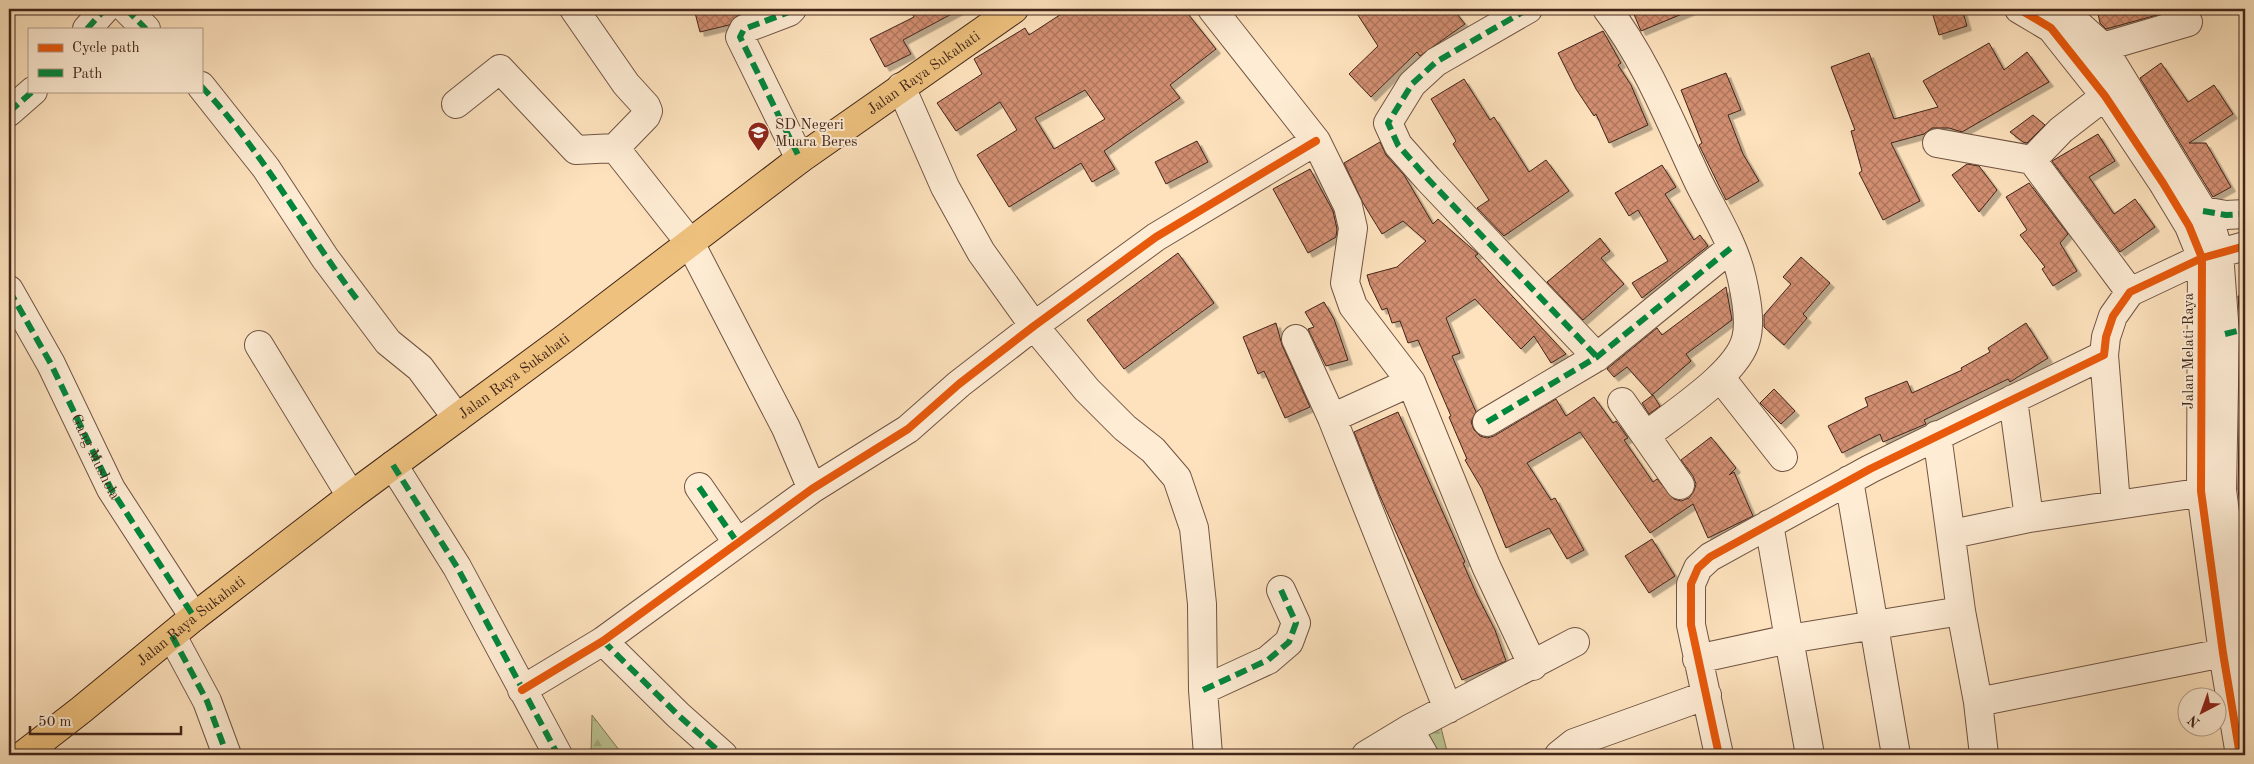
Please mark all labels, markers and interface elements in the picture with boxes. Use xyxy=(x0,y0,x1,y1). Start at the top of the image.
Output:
legend xyxy=(28,28,202,92)
street label: Jalan Raya Sukahati xyxy=(865,29,983,118)
text: Cycle path xyxy=(72,41,140,56)
text: Path xyxy=(72,67,102,82)
place label: SD Negeri Muara Beres xyxy=(775,118,858,150)
school or university icon: SD Negeri Muara Beres xyxy=(747,121,771,152)
street label: Jalan Melati Raya xyxy=(2182,292,2197,409)
street label: Jalan Raya Sukahati xyxy=(456,332,573,423)
street label: Gang Mushola xyxy=(67,412,122,503)
street label: Jalan Raya Sukahati xyxy=(135,574,249,669)
north arrow xyxy=(2176,686,2226,736)
scale bar xyxy=(30,704,181,736)
text: N xyxy=(2185,712,2203,730)
text: 50 m xyxy=(38,715,72,730)

